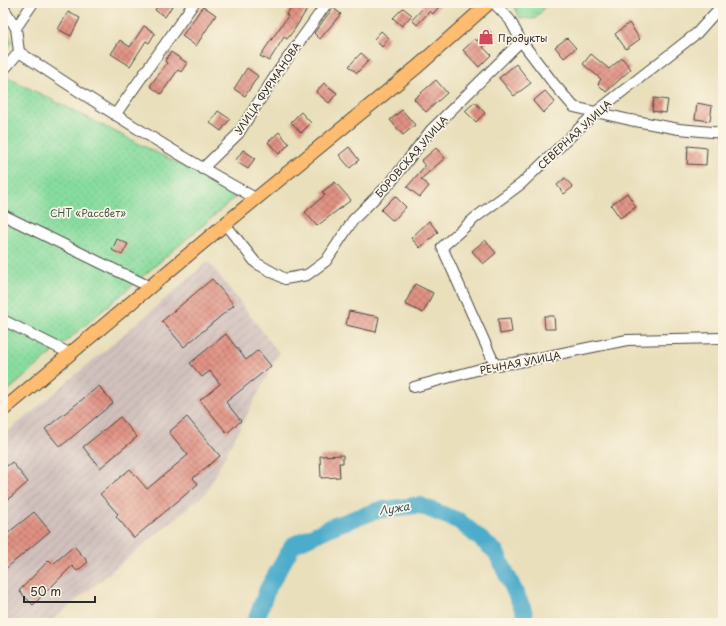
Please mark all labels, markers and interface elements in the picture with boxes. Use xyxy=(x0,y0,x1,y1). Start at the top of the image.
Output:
shop icon: Продукты xyxy=(477,28,495,46)
place label: Продукты xyxy=(498,30,547,45)
street label: УЛИЦА ФУРМАНОВА xyxy=(230,39,304,137)
street label: СЕВЕРНАЯ УЛИЦА xyxy=(534,96,614,172)
street label: БОРОВСКАЯ УЛИЦА xyxy=(371,111,451,200)
park label: СНТ «Рассвет» xyxy=(50,205,126,220)
street label: РЕЧНАЯ УЛИЦА xyxy=(478,347,562,377)
water label: Лужа xyxy=(378,497,411,519)
scale bar xyxy=(24,578,95,604)
text: 50 m xyxy=(30,582,61,600)

